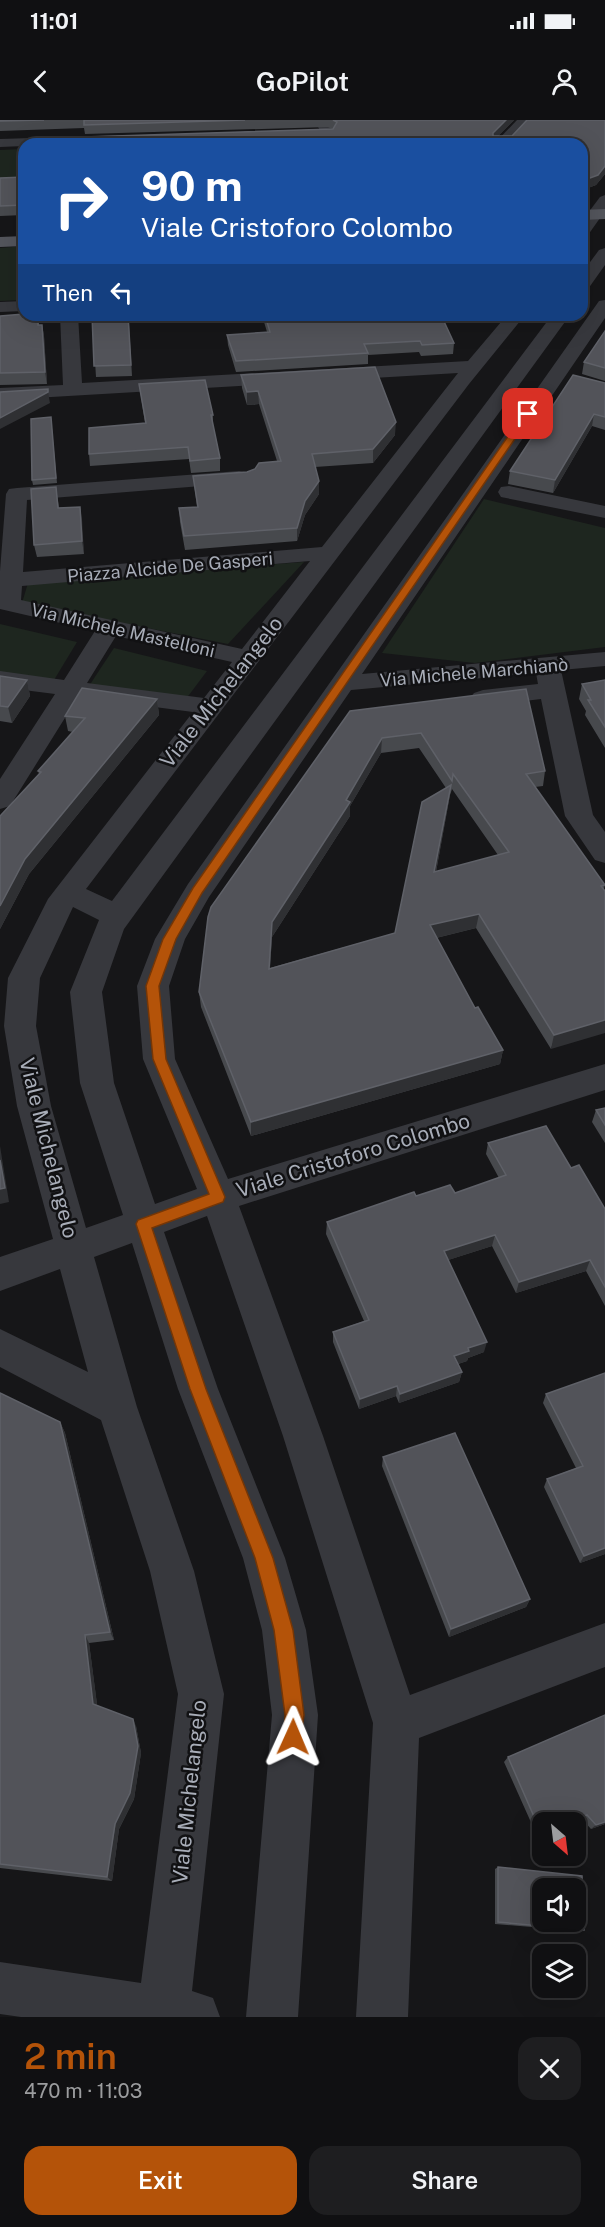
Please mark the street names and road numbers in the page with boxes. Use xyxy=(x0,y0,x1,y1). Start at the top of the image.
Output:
street label: Piazza Alcide De Gasperi xyxy=(66,548,274,586)
street label: Via Michele Mastelloni xyxy=(29,599,217,661)
street label: Viale Michelangelo xyxy=(154,611,288,773)
street label: Via Michele Marchianò xyxy=(379,653,569,691)
street label: Viale Michelangelo xyxy=(14,1055,84,1241)
street label: Viale Cristoforo Colombo xyxy=(233,1108,473,1202)
street label: Viale Michelangelo xyxy=(167,1699,211,1885)

